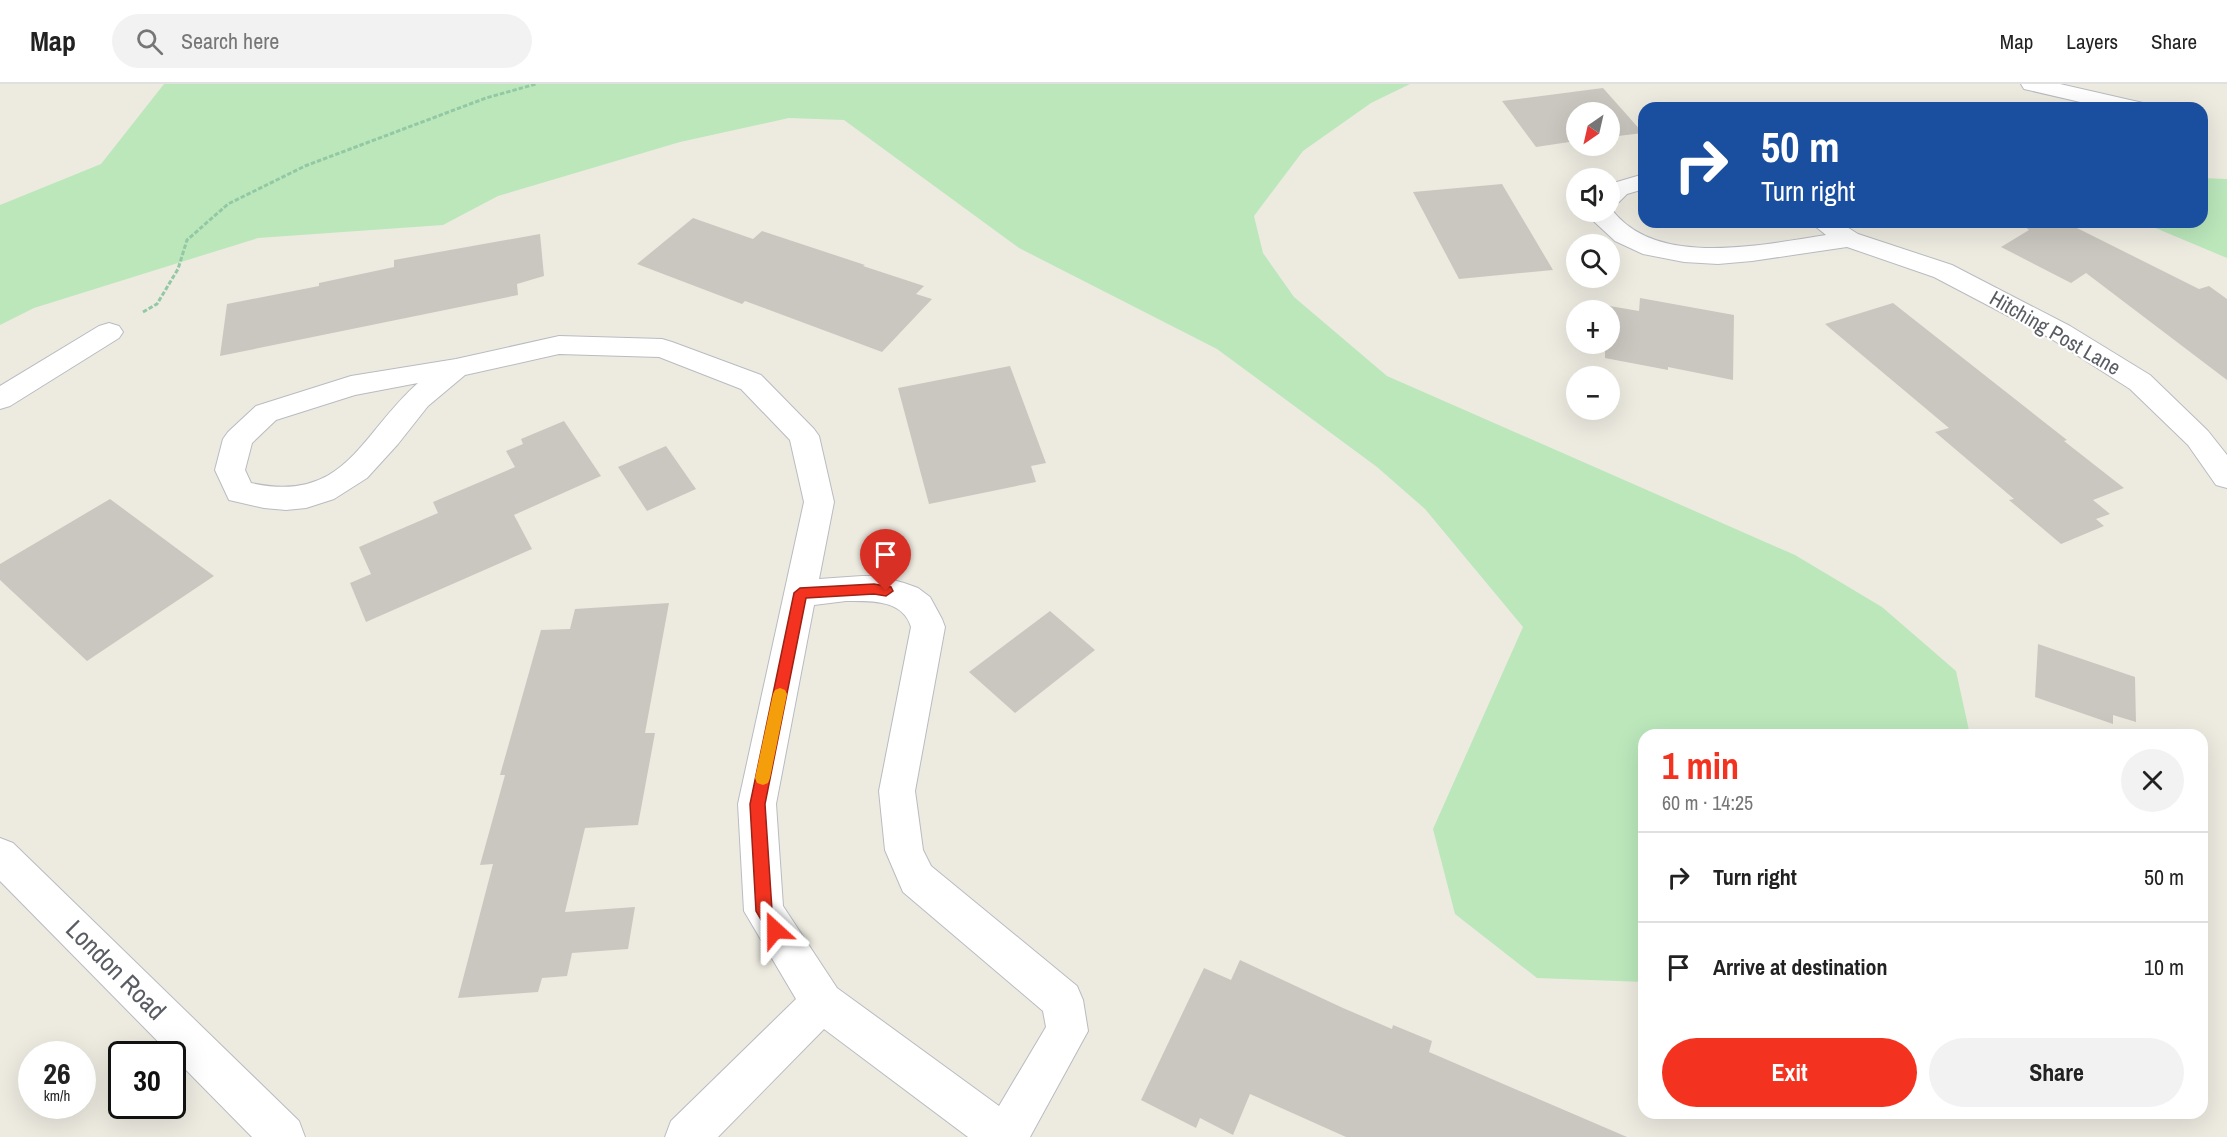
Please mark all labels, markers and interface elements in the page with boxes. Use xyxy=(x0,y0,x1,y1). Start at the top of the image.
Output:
search box xyxy=(112,14,532,68)
text: Map xyxy=(30,22,76,60)
icon: search xyxy=(133,25,166,58)
text: Search here xyxy=(181,26,279,56)
text: Map xyxy=(2000,27,2033,56)
text: Layers xyxy=(2066,27,2118,56)
text: Share xyxy=(2151,27,2197,56)
north arrow xyxy=(1566,102,1620,156)
map controls xyxy=(1566,102,1620,420)
text: 50 m xyxy=(1761,119,1840,175)
icon: right xyxy=(1662,126,1740,204)
button: sound xyxy=(1566,168,1620,222)
text: Turn right xyxy=(1761,173,1855,209)
button: search xyxy=(1566,234,1620,288)
street label: Hitching Post Lane xyxy=(1985,283,2126,382)
button: + xyxy=(1566,300,1620,354)
button: − xyxy=(1566,366,1620,420)
pin xyxy=(860,529,911,591)
icon: arrive xyxy=(869,538,902,571)
text: 1 min xyxy=(1662,742,1739,790)
button: close xyxy=(2121,749,2184,812)
text: 60 m · 14:25 xyxy=(1662,789,1753,816)
icon: right xyxy=(1662,861,1695,894)
text: Turn right xyxy=(1713,862,1797,892)
text: 50 m xyxy=(2144,862,2184,892)
position arrow xyxy=(743,898,807,962)
street label: London Road xyxy=(59,912,174,1027)
icon: arrive xyxy=(1662,951,1695,984)
text: Arrive at destination xyxy=(1713,952,1887,982)
text: 10 m xyxy=(2144,952,2184,982)
button: Exit xyxy=(1662,1038,1917,1107)
button: Share xyxy=(1929,1038,2184,1107)
speed limit sign: 30 xyxy=(108,1041,186,1119)
text: 26 xyxy=(43,1053,71,1093)
text: km/h xyxy=(44,1085,70,1106)

